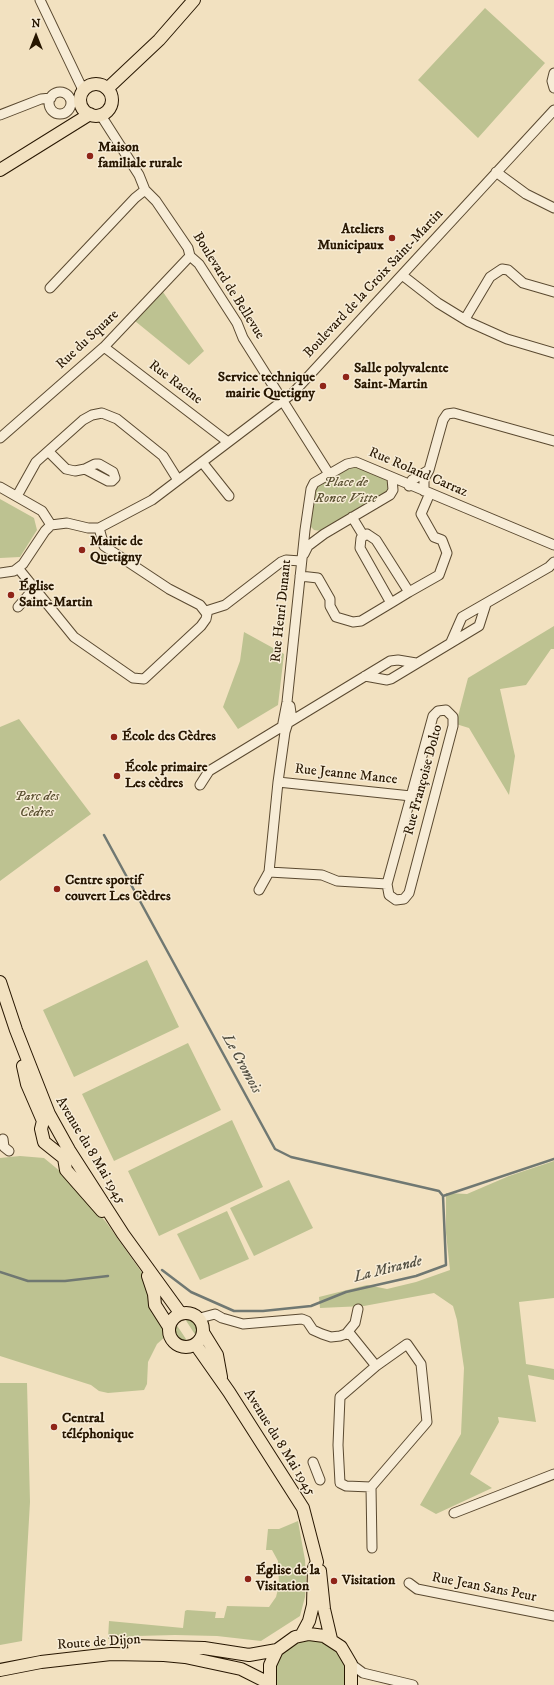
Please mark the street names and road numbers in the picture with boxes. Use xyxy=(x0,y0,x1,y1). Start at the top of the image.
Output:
street label: Boulevard de la Croix Saint-Martin xyxy=(301,206,447,362)
street label: Boulevard de Bellevue xyxy=(188,229,268,343)
street label: Rue du Square xyxy=(53,307,123,373)
street label: Rue Racine xyxy=(145,357,205,409)
street label: Rue Roland Carraz xyxy=(366,445,470,501)
street label: Rue Henri Dunant xyxy=(268,559,296,663)
street label: Rue Françoise Dolto xyxy=(401,723,447,837)
street label: Rue Jeanne Mance xyxy=(294,761,398,789)
street label: Avenue du 8 Mai 1945 xyxy=(51,1094,129,1208)
street label: Avenue du 8 Mai 1945 xyxy=(239,1387,319,1499)
street label: Rue Jean Sans Peur xyxy=(430,1570,538,1606)
street label: Route de Dijon xyxy=(57,1632,141,1654)

